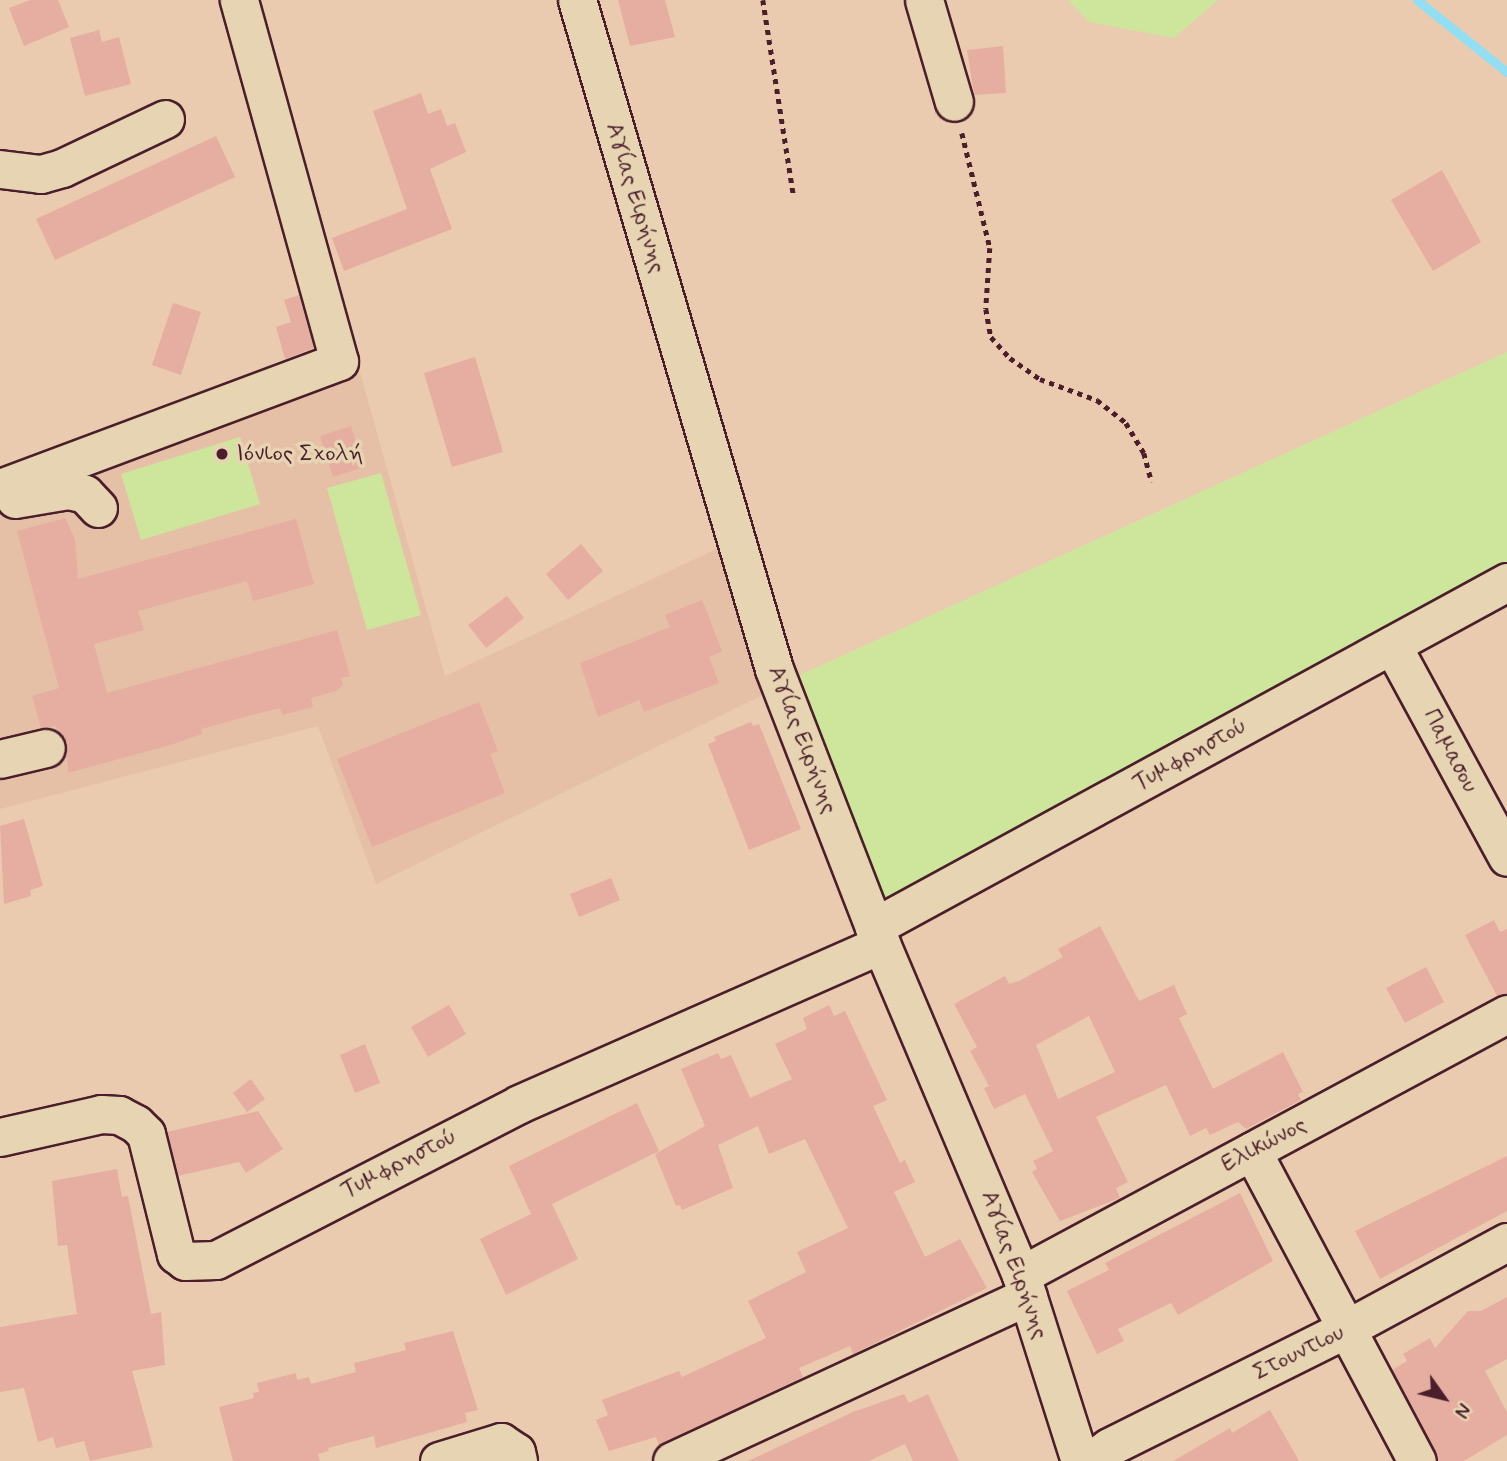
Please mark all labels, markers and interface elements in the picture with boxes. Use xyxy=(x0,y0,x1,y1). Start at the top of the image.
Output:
street label: Αγίας Ειρήνης xyxy=(599,119,671,277)
place label: Ιόνιος Σχολή xyxy=(236,440,363,468)
marker: Ιόνιος Σχολή xyxy=(214,446,230,462)
street label: Αγίας Ειρήνης xyxy=(761,662,843,818)
street label: Παμασου xyxy=(1417,705,1483,797)
street label: Τυμφρηστού xyxy=(1128,712,1252,798)
street label: Ελικώνος xyxy=(1217,1111,1311,1179)
street label: Τυμφρηστού xyxy=(337,1123,461,1205)
street label: Αγίας Ειρήνης xyxy=(974,1187,1054,1343)
street label: Στουντιου xyxy=(1249,1319,1349,1387)
north arrow xyxy=(1409,1363,1479,1433)
text: N xyxy=(1448,1398,1476,1422)

